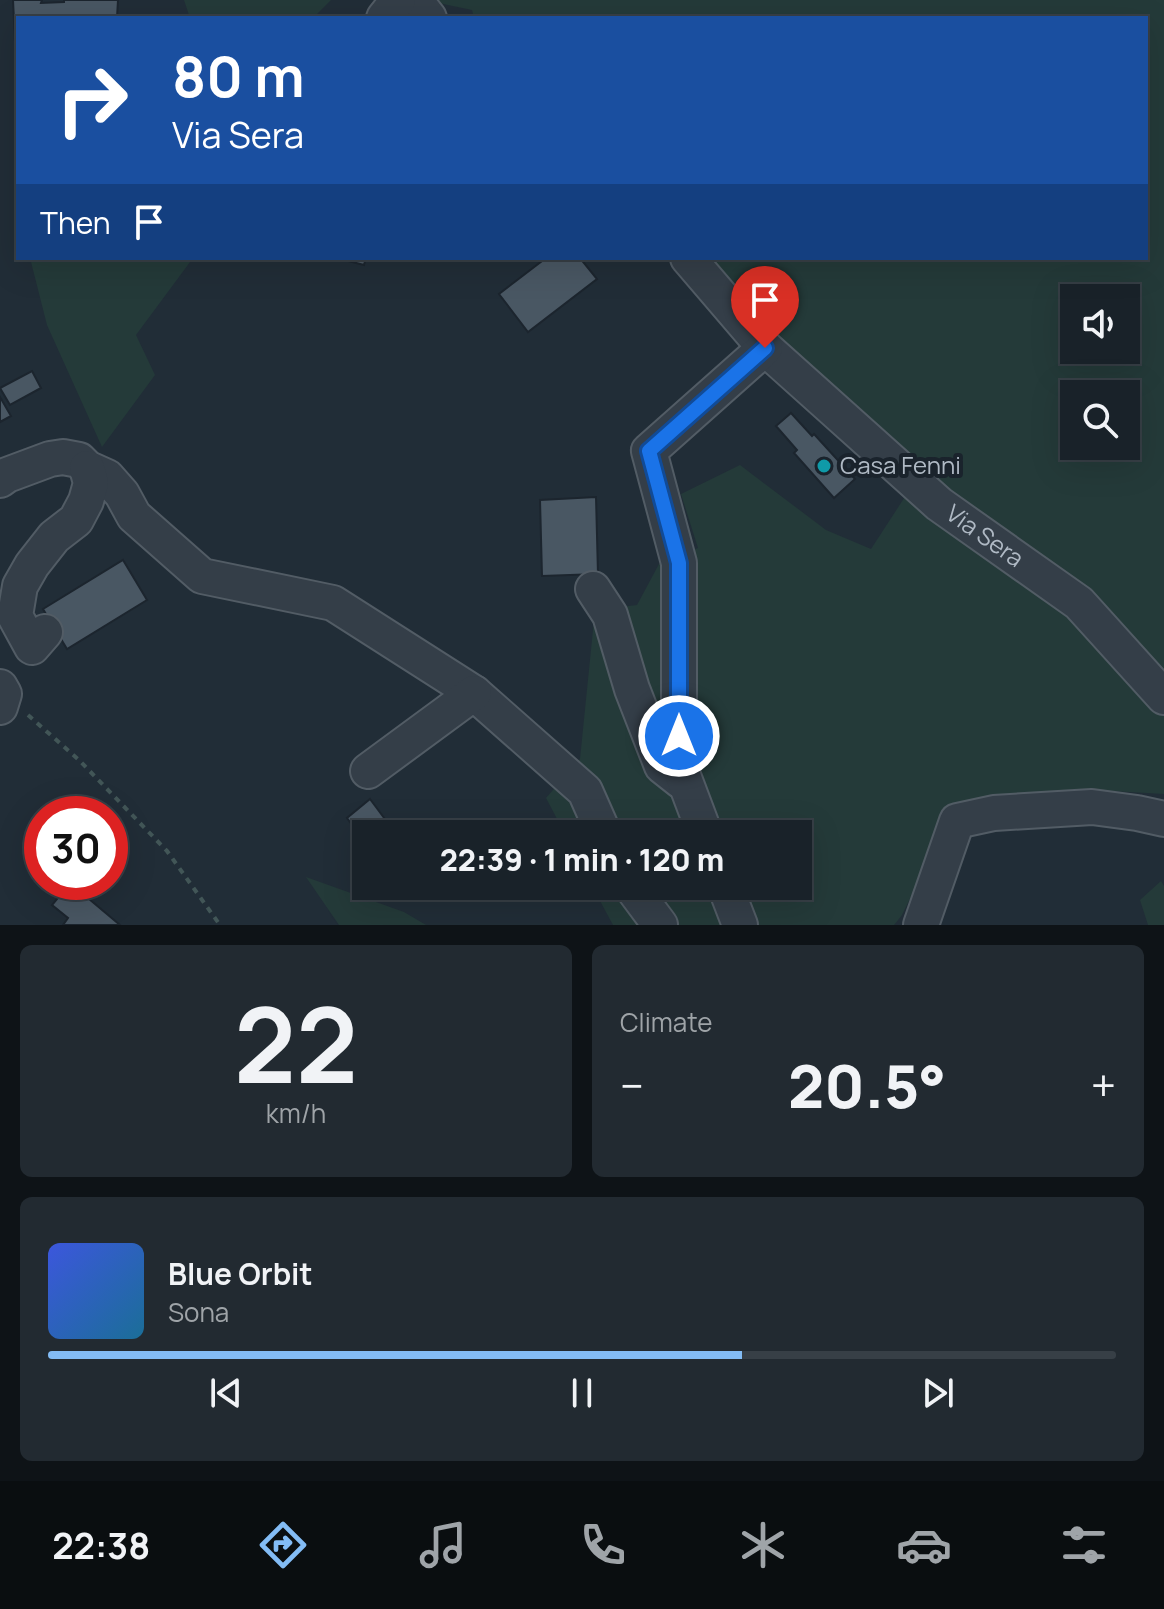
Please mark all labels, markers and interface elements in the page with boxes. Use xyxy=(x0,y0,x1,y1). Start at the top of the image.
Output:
text: 80 m xyxy=(172,37,305,114)
icon: right xyxy=(40,48,144,152)
text: Via Sera xyxy=(172,110,304,159)
icon: arrive xyxy=(127,200,171,244)
text: Then xyxy=(40,202,111,243)
pin xyxy=(731,266,799,348)
icon: arrive xyxy=(743,278,787,322)
map controls xyxy=(1060,284,1140,460)
button: sound xyxy=(1060,284,1140,364)
button: search xyxy=(1060,380,1140,460)
place label: Casa Fenni xyxy=(840,448,961,481)
marker: Casa Fenni xyxy=(815,457,833,475)
street label: Via Sera xyxy=(940,496,1031,574)
position arrow xyxy=(637,694,721,778)
speed limit sign: 30 xyxy=(24,796,128,900)
text: 22:39 · 1 min · 120 m xyxy=(440,839,724,880)
text: 22 xyxy=(234,972,358,1114)
text: Climate xyxy=(620,1004,712,1040)
text: 20.5° xyxy=(788,1044,946,1126)
text: − xyxy=(620,1055,644,1115)
text: + xyxy=(1091,1055,1116,1115)
text: km/h xyxy=(266,1095,326,1131)
text: Blue Orbit xyxy=(168,1253,313,1294)
text: Sona xyxy=(168,1294,229,1330)
icon: previous xyxy=(204,1371,248,1415)
icon: pause xyxy=(560,1371,604,1415)
icon: next xyxy=(916,1371,960,1415)
icon: directions xyxy=(255,1517,311,1573)
icon: music xyxy=(415,1517,471,1573)
icon: phone xyxy=(575,1517,631,1573)
icon: climate xyxy=(735,1517,791,1573)
icon: car xyxy=(896,1517,952,1573)
icon: filters xyxy=(1056,1517,1112,1573)
text: 22:38 xyxy=(52,1521,150,1570)

